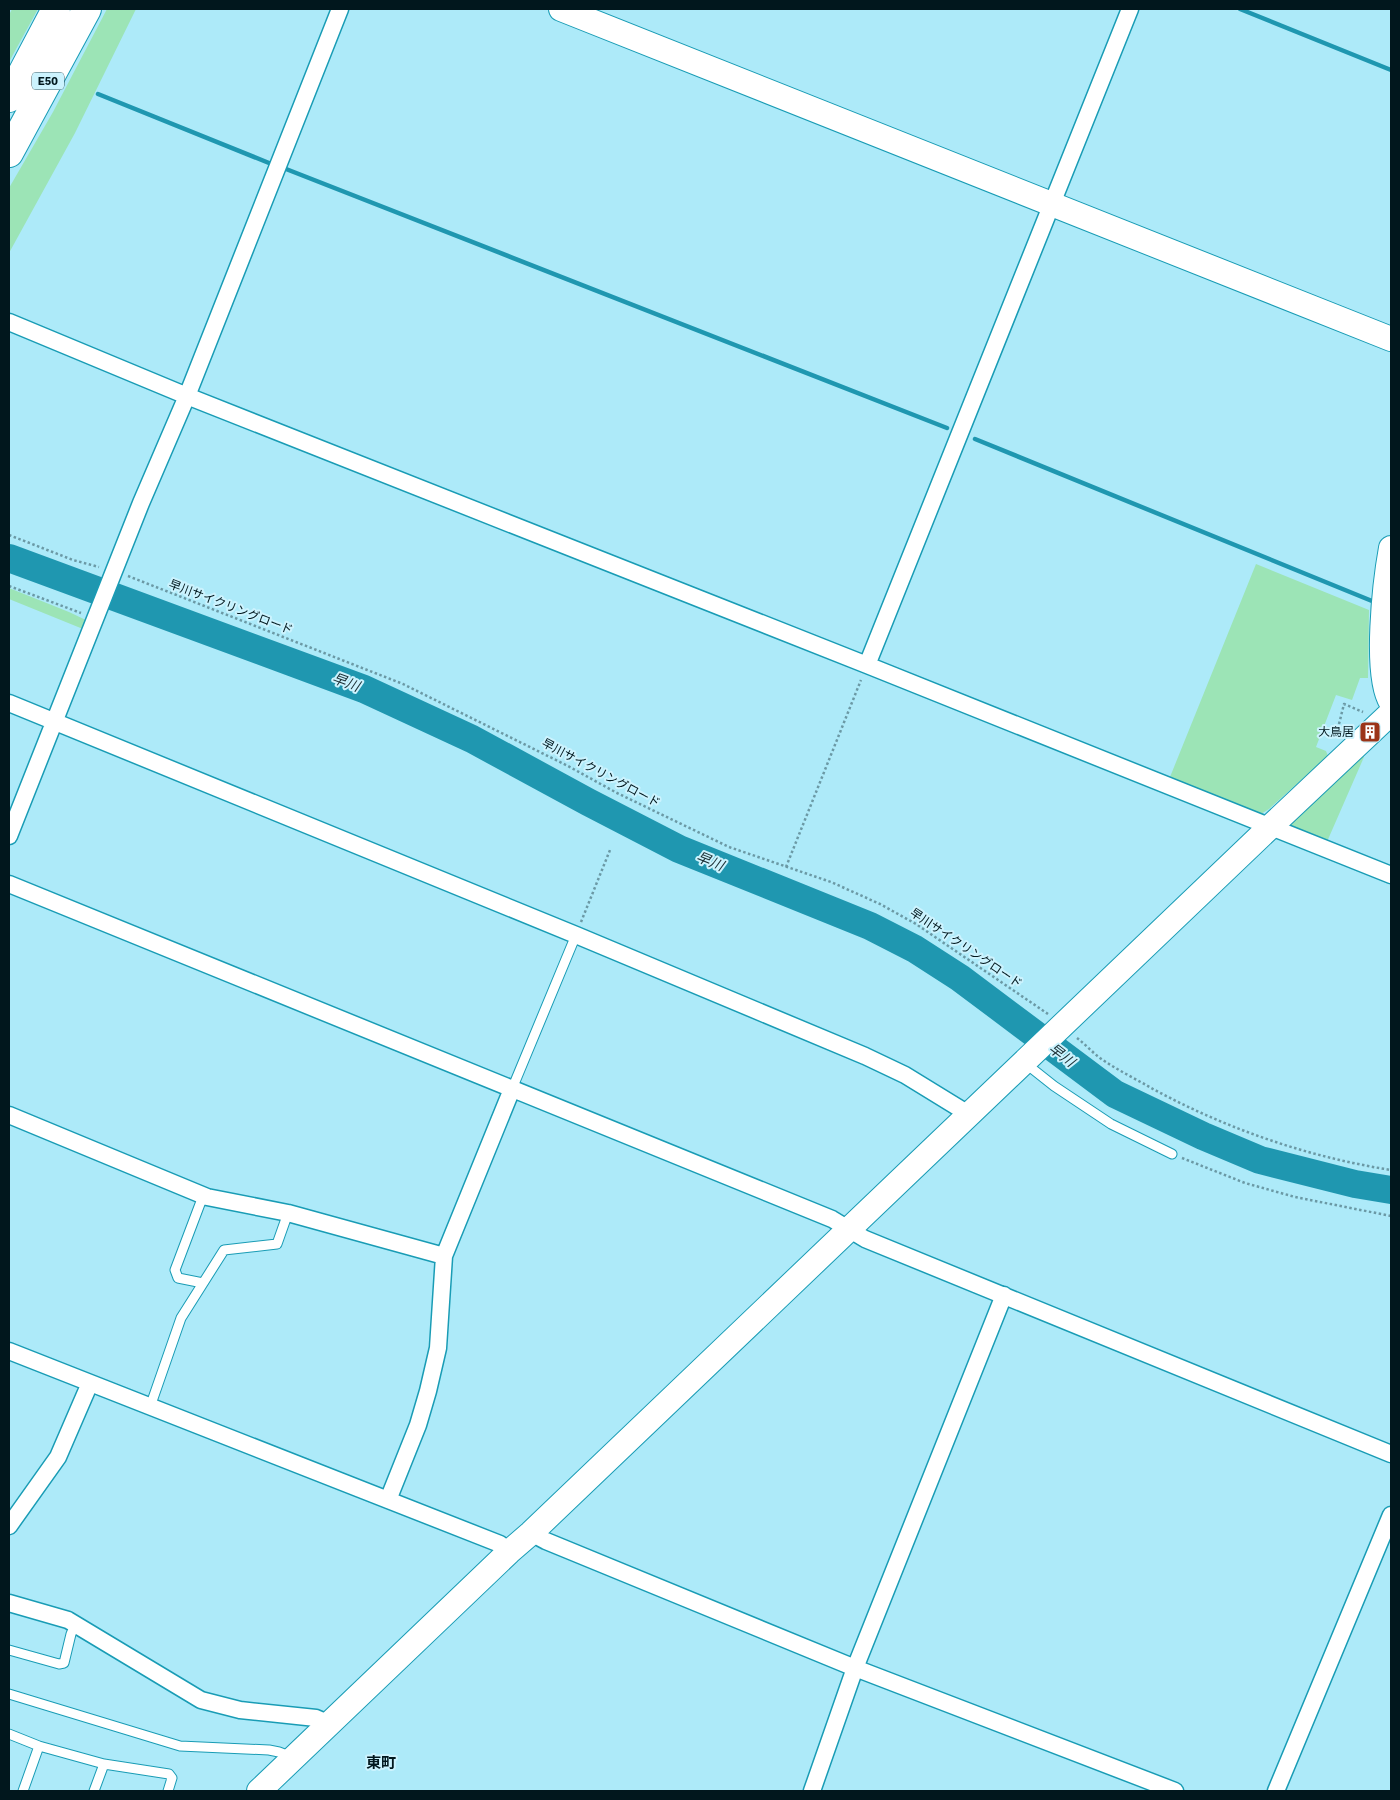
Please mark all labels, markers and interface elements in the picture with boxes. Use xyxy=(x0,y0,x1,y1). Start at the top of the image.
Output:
road number: E50 xyxy=(32,72,64,90)
street label: 早川サイクリングロード xyxy=(167,577,295,637)
water label: 早川 xyxy=(330,670,364,695)
building icon: 大鳥居 xyxy=(1358,720,1382,744)
place label: 大鳥居 xyxy=(1318,725,1354,739)
street label: 早川サイクリングロード xyxy=(540,736,662,810)
water label: 早川 xyxy=(694,848,728,874)
street label: 早川サイクリングロード xyxy=(907,905,1025,991)
water label: 早川 xyxy=(1046,1040,1080,1071)
district label: 東町 xyxy=(366,1754,396,1772)

